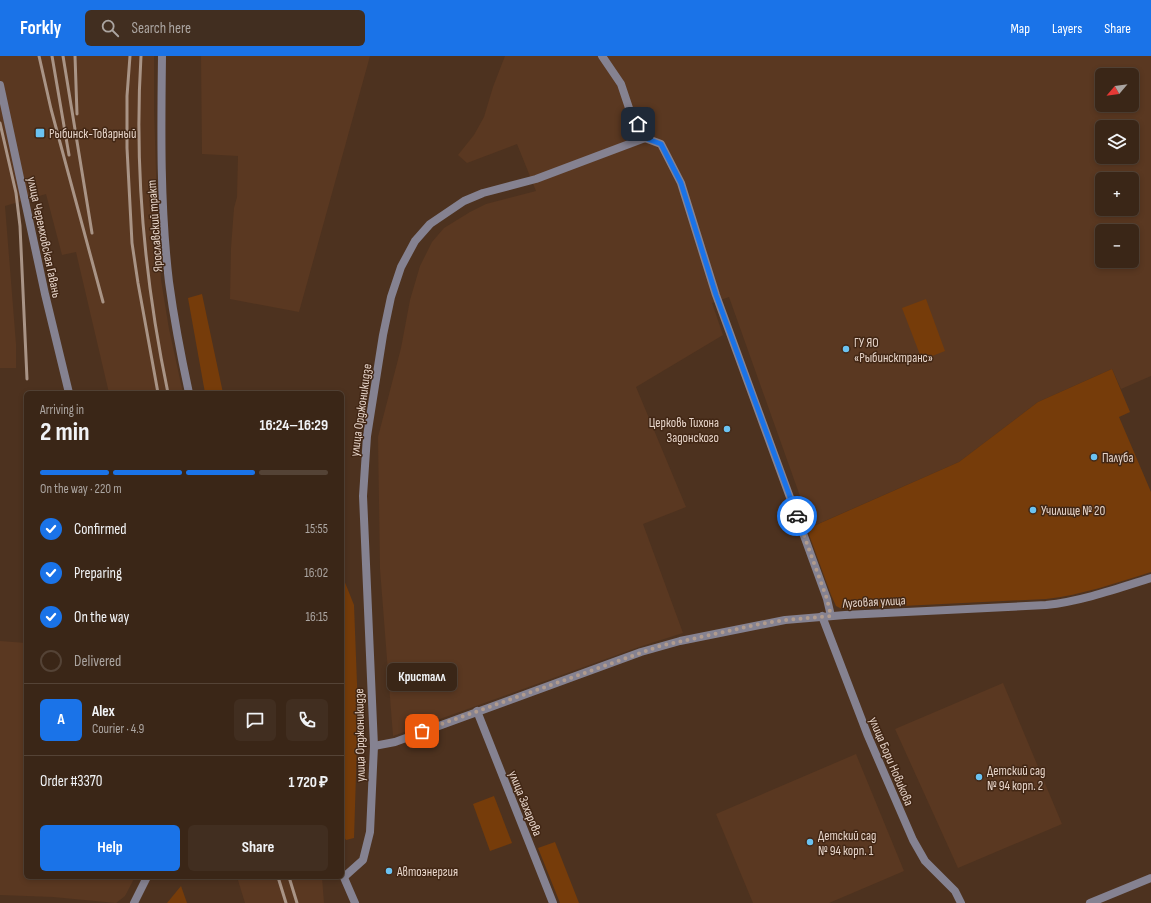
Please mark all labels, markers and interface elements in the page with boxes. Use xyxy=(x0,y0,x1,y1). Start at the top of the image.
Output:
search box xyxy=(85,10,365,46)
text: Forkly xyxy=(20,17,61,40)
icon: search xyxy=(99,17,121,39)
text: Search here xyxy=(131,19,191,38)
text: Map xyxy=(1010,20,1030,37)
text: Layers xyxy=(1052,20,1082,37)
text: Share xyxy=(1104,20,1131,37)
north arrow xyxy=(1095,68,1139,112)
map controls xyxy=(1095,68,1139,268)
pin xyxy=(621,107,655,141)
icon: home xyxy=(627,113,649,135)
button: layers xyxy=(1095,120,1139,164)
place label: Рыбинск-Товарный xyxy=(49,126,136,142)
marker: Рыбинск-Товарный xyxy=(34,127,46,139)
button: + xyxy=(1095,172,1139,216)
street label: улица Черемховская Гавань xyxy=(23,175,65,299)
street label: Ярославский тракт xyxy=(144,179,166,272)
button: − xyxy=(1095,224,1139,268)
place label: ГУ ЯО «Рыбинсктранс» xyxy=(854,335,933,366)
marker: ГУ ЯО «Рыбинсктранс» xyxy=(841,344,851,354)
street label: улица Орджоникидзе xyxy=(347,363,375,458)
text: Arriving in xyxy=(40,402,84,418)
place label: Церковь Тихона Задонского xyxy=(649,415,719,446)
text: 16:24–16:29 xyxy=(260,416,328,435)
text: 2 min xyxy=(40,417,90,448)
marker: Церковь Тихона Задонского xyxy=(722,424,732,434)
place label: Палуба xyxy=(1102,450,1133,466)
marker: Палуба xyxy=(1089,452,1099,462)
text: On the way · 220 m xyxy=(40,481,122,497)
courier xyxy=(777,496,817,536)
place label: Училище № 20 xyxy=(1041,503,1105,519)
icon: car xyxy=(786,505,808,527)
marker: Училище № 20 xyxy=(1028,505,1038,515)
icon: check xyxy=(40,518,62,540)
text: Confirmed xyxy=(74,520,127,539)
text: 15:55 xyxy=(305,521,328,537)
icon: check xyxy=(40,562,62,584)
text: Preparing xyxy=(74,564,122,583)
text: 16:02 xyxy=(304,565,328,581)
street label: Луговая улица xyxy=(841,592,906,612)
icon: check xyxy=(40,606,62,628)
text: On the way xyxy=(74,608,129,627)
text: 16:15 xyxy=(306,609,328,625)
text: Delivered xyxy=(74,652,121,671)
callout: Кристалл xyxy=(387,663,457,691)
text: Кристалл xyxy=(398,669,446,685)
street label: улица Орджоникидзе xyxy=(351,688,369,782)
button: chat xyxy=(234,699,276,741)
button: phone xyxy=(286,699,328,741)
text: Alex xyxy=(92,702,115,721)
text: A xyxy=(57,710,65,729)
pin xyxy=(405,714,439,748)
street label: улица Бори Новикова xyxy=(865,715,917,808)
icon: bag xyxy=(411,720,433,742)
text: Courier · 4.9 xyxy=(92,721,144,737)
place label: Детский сад № 94 корп. 2 xyxy=(987,763,1045,794)
street label: улица Захарова xyxy=(505,768,545,838)
text: Order #3370 xyxy=(40,772,103,791)
marker: Детский сад № 94 корп. 2 xyxy=(974,772,984,782)
text: 1 720 ₽ xyxy=(288,773,328,792)
button: Help xyxy=(40,825,180,871)
button: Share xyxy=(188,825,328,871)
place label: Детский сад № 94 корп. 1 xyxy=(818,828,876,859)
marker: Детский сад № 94 корп. 1 xyxy=(805,837,815,847)
place label: Автоэнергия xyxy=(396,864,458,880)
marker: Автоэнергия xyxy=(384,866,394,876)

